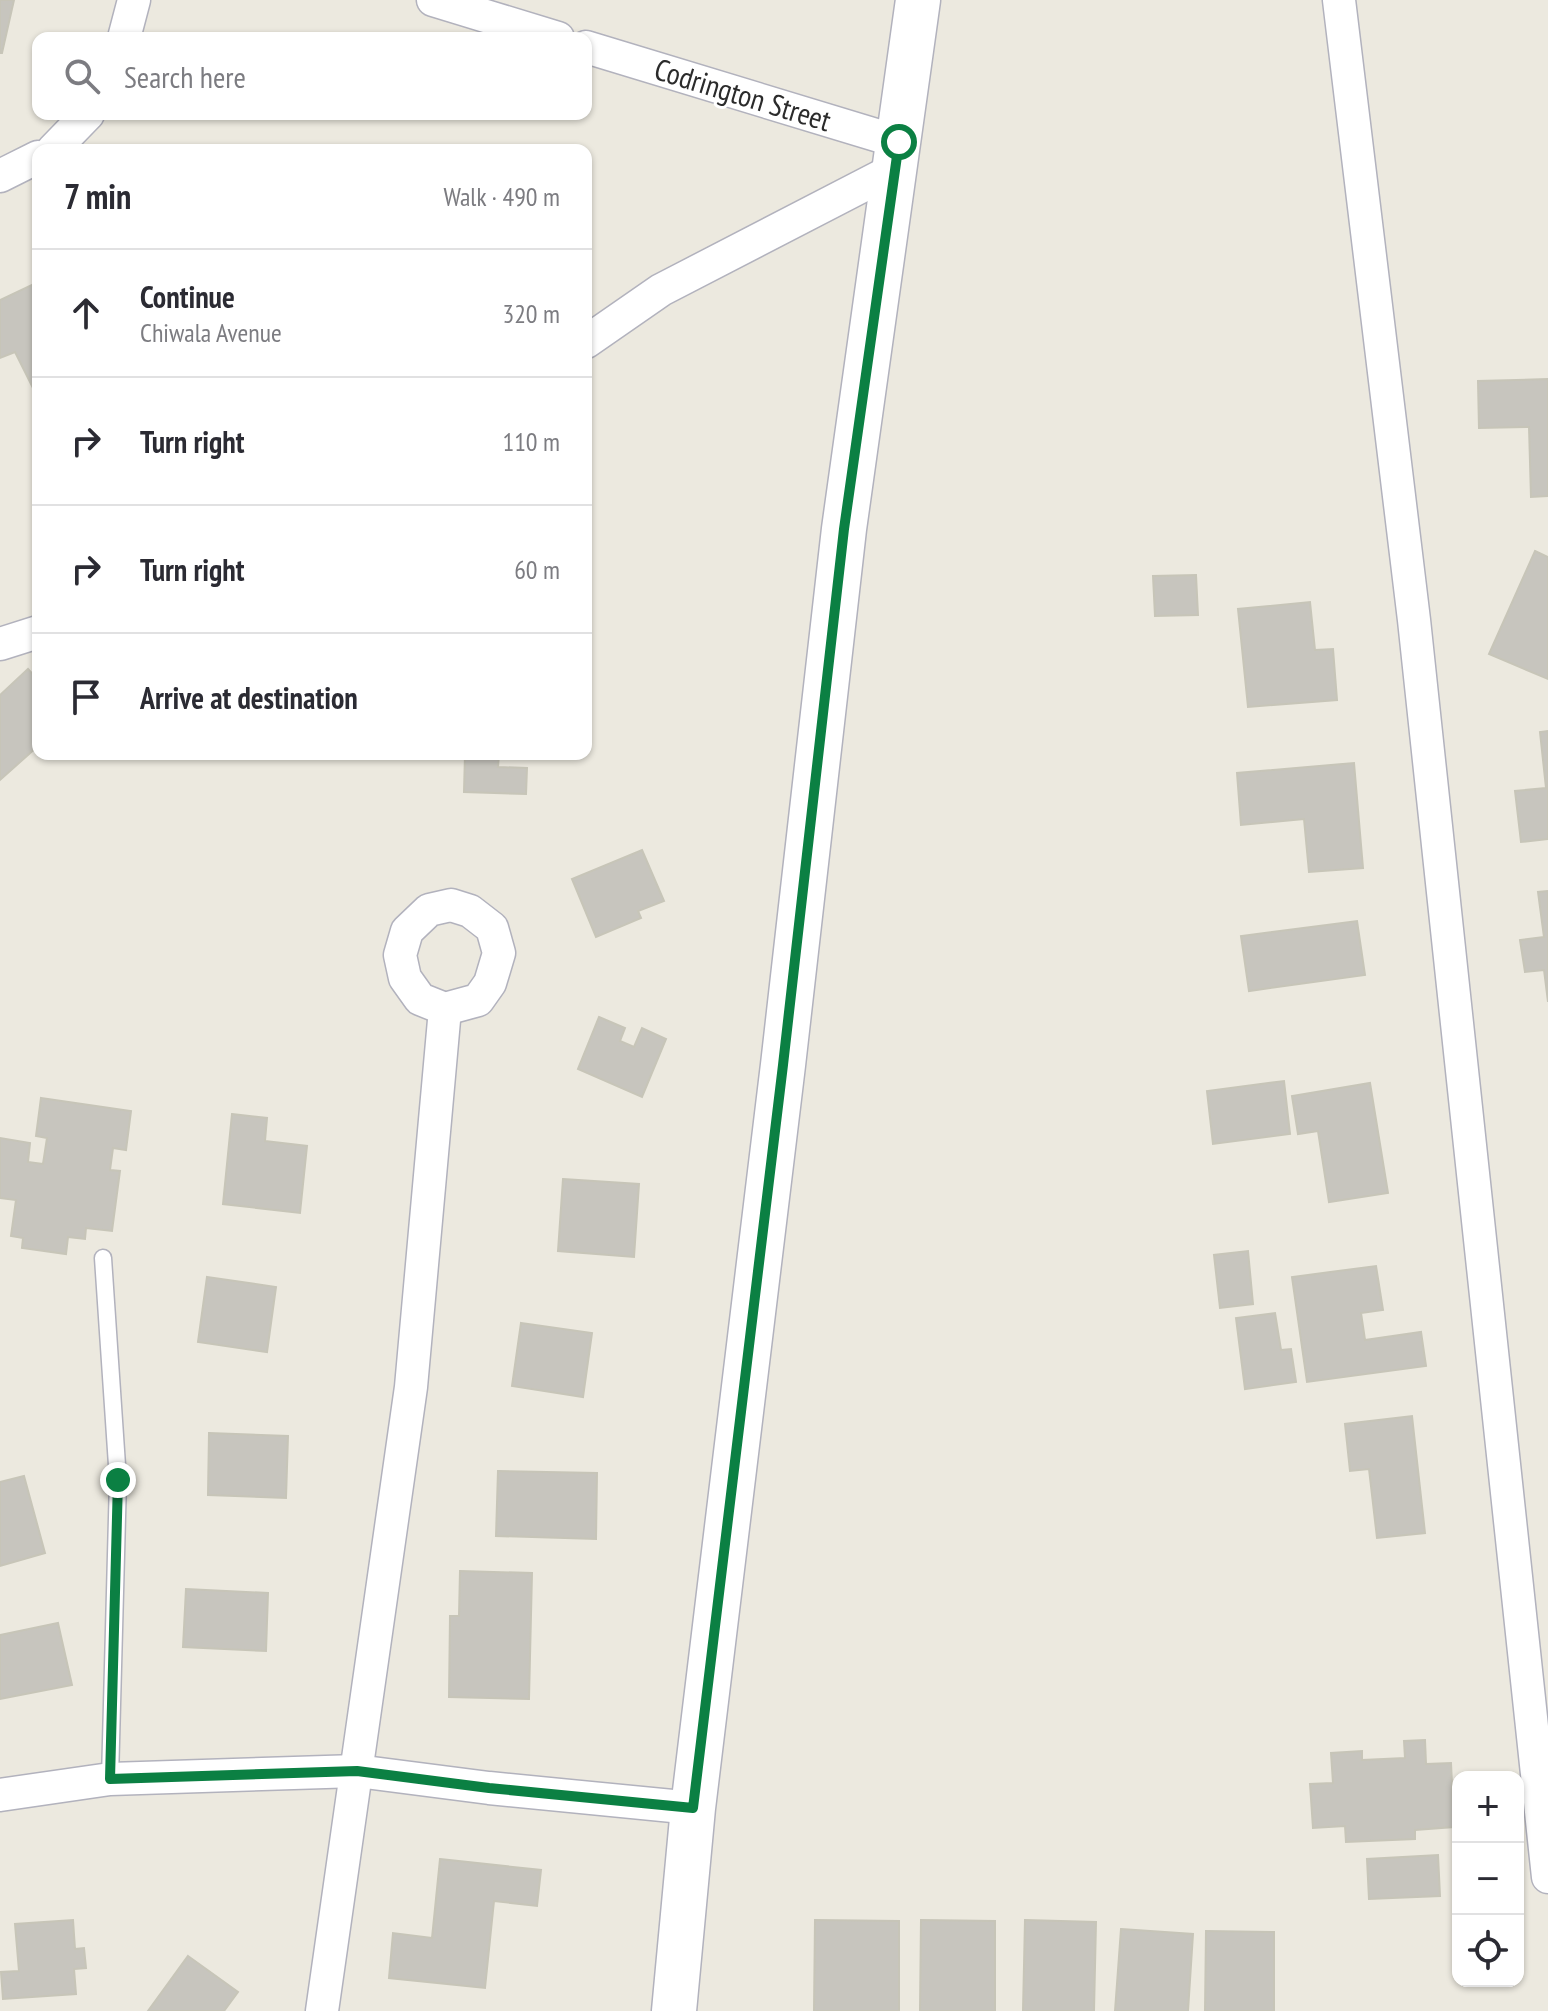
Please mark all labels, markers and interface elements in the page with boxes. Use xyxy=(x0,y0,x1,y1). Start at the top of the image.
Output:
search box xyxy=(32,32,592,120)
street label: Codrington Street xyxy=(650,49,837,140)
icon: search xyxy=(60,54,104,98)
text: Search here xyxy=(124,57,246,96)
route start xyxy=(881,124,917,160)
text: 7 min xyxy=(64,174,131,218)
text: Walk · 490 m xyxy=(443,180,560,213)
text: Continue xyxy=(140,277,235,316)
icon: ahead xyxy=(64,291,108,335)
text: 320 m xyxy=(502,297,560,330)
text: Chiwala Avenue xyxy=(140,316,282,349)
icon: right xyxy=(64,419,108,463)
text: Turn right xyxy=(140,422,244,461)
text: 110 m xyxy=(502,425,560,458)
icon: right xyxy=(64,547,108,591)
text: Turn right xyxy=(140,550,244,589)
text: 60 m xyxy=(514,553,560,586)
icon: arrive xyxy=(64,675,108,719)
text: Arrive at destination xyxy=(140,678,358,717)
route end xyxy=(100,1462,136,1498)
map controls xyxy=(1452,1771,1524,1987)
button: + xyxy=(1452,1771,1524,1843)
button: − xyxy=(1452,1843,1524,1915)
button: locate xyxy=(1452,1915,1524,1987)

